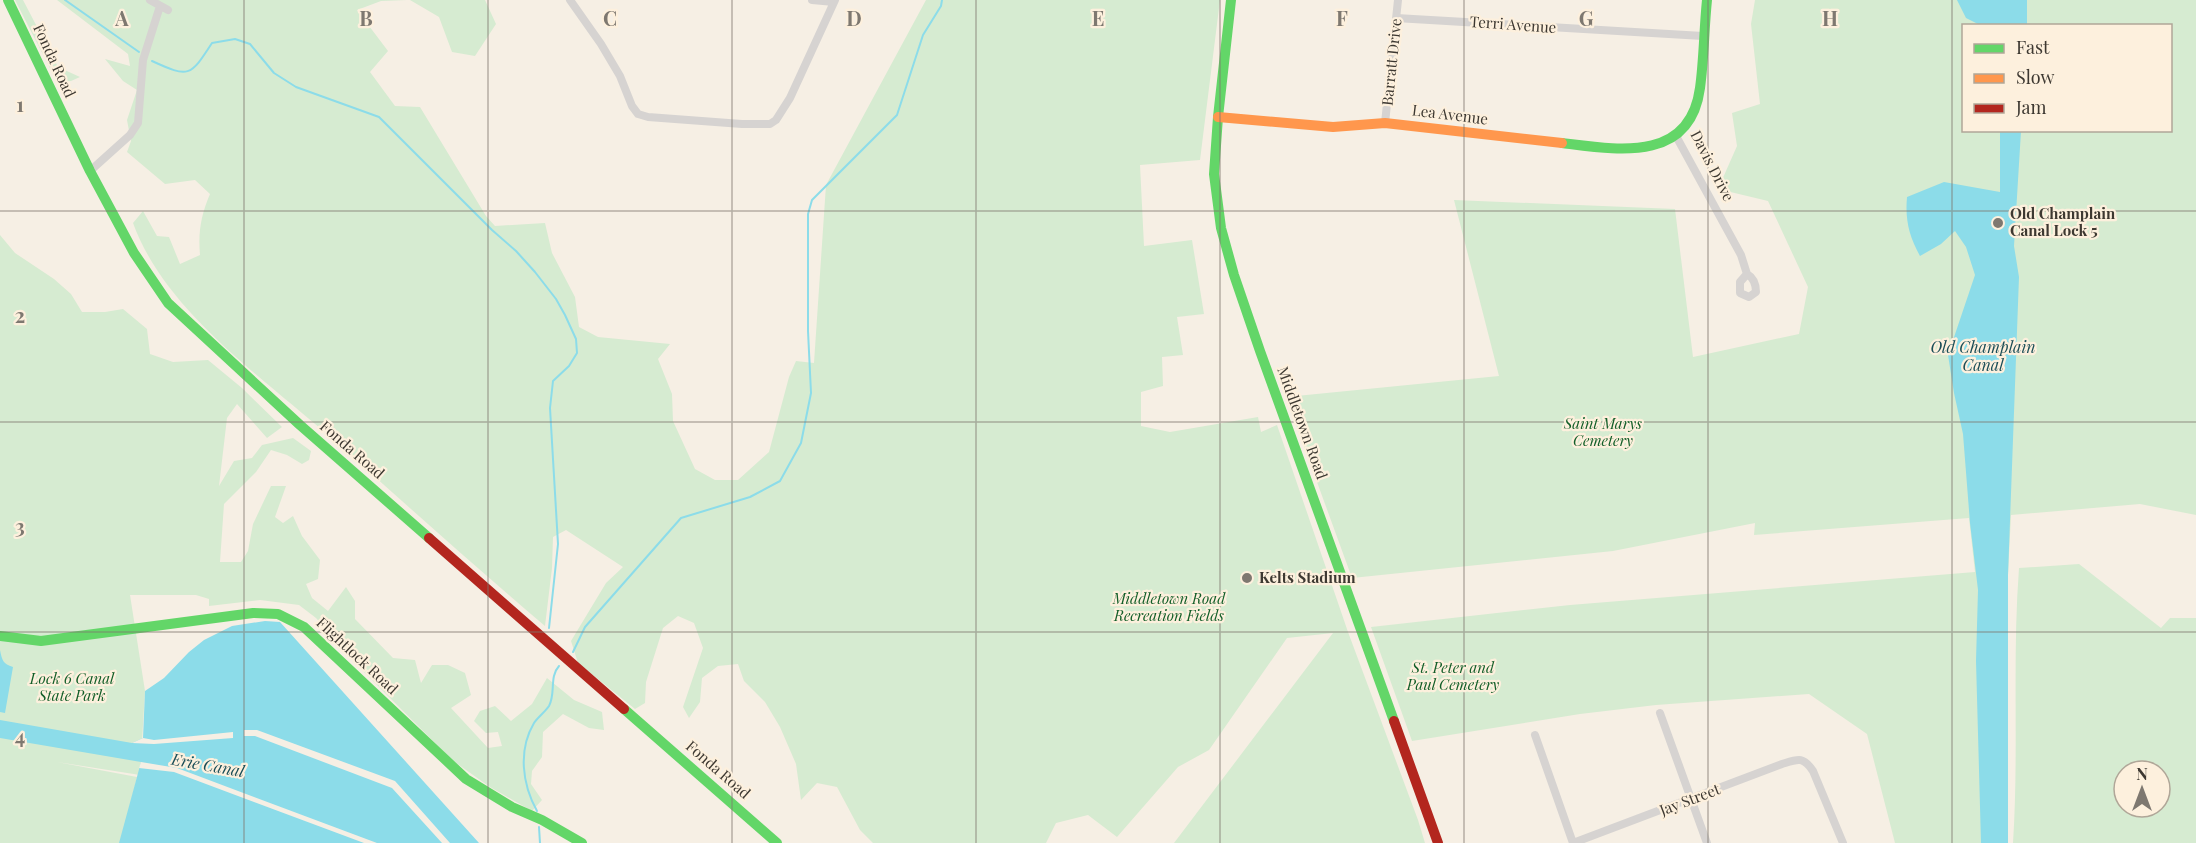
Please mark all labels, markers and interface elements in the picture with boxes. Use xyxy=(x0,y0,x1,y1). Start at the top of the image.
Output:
text: A xyxy=(114,4,129,31)
text: B xyxy=(359,4,373,31)
text: C xyxy=(603,4,617,31)
text: D xyxy=(846,4,862,31)
text: E xyxy=(1092,4,1104,31)
text: F xyxy=(1336,4,1348,31)
text: G xyxy=(1579,4,1594,31)
text: H xyxy=(1822,4,1838,31)
street label: Terri Avenue xyxy=(1469,11,1557,37)
street label: Barratt Drive xyxy=(1376,17,1406,107)
street label: Fonda Road xyxy=(29,20,81,101)
legend xyxy=(1962,24,2172,132)
text: Fast xyxy=(2016,35,2050,59)
text: Slow xyxy=(2016,65,2054,89)
text: 1 xyxy=(16,90,24,117)
text: Jam xyxy=(2015,95,2046,119)
street label: Lea Avenue xyxy=(1411,99,1489,129)
street label: Davis Drive xyxy=(1686,127,1739,204)
place label: Old Champlain Canal Lock 5 xyxy=(2010,203,2116,240)
marker: Old Champlain Canal Lock 5 xyxy=(1991,216,2005,230)
text: 2 xyxy=(15,301,25,328)
water label: Old Champlain Canal xyxy=(1930,336,2036,375)
street label: Middletown Road xyxy=(1273,364,1333,482)
park label: Saint Marys Cemetery xyxy=(1563,413,1642,450)
street label: Fonda Road xyxy=(316,416,389,483)
text: 3 xyxy=(15,512,25,539)
place label: Kelts Stadium xyxy=(1259,567,1356,587)
marker: Kelts Stadium xyxy=(1240,571,1254,585)
park label: Middletown Road Recreation Fields xyxy=(1112,588,1226,625)
street label: Flightlock Road xyxy=(313,612,403,698)
park label: St. Peter and Paul Cemetery xyxy=(1406,657,1499,694)
park label: Lock 6 Canal State Park xyxy=(29,668,115,705)
text: 4 xyxy=(15,722,25,749)
street label: Fonda Road xyxy=(682,736,755,803)
water label: Erie Canal xyxy=(169,748,247,781)
north arrow xyxy=(2112,759,2172,819)
text: N xyxy=(2136,763,2148,784)
street label: Jay Street xyxy=(1656,778,1723,820)

